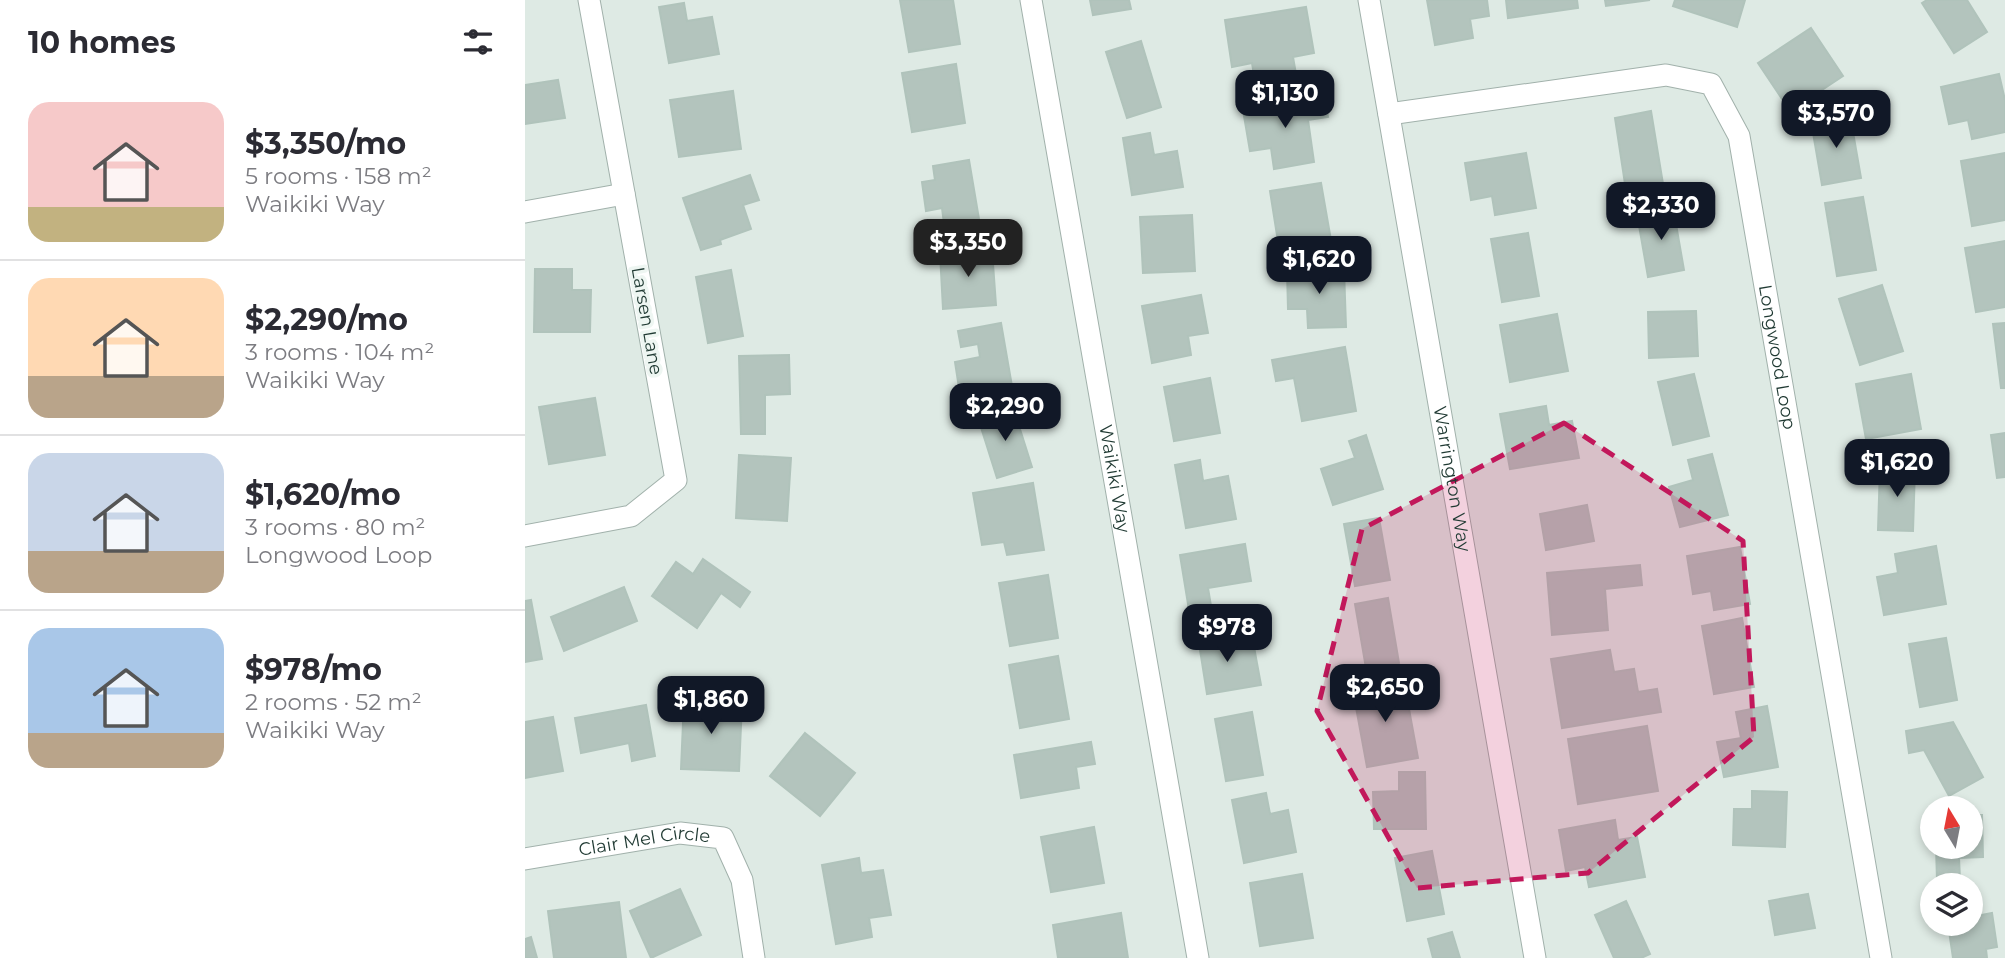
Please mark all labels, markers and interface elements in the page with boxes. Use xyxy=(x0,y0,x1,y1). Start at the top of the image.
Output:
icon: filters xyxy=(459,23,497,61)
text: 10 homes xyxy=(28,24,176,61)
pin: $1,130 xyxy=(1228,71,1342,130)
text: $1,130 xyxy=(1251,79,1319,107)
pin: $3,570 xyxy=(1779,90,1893,150)
text: $3,570 xyxy=(1797,99,1875,127)
text: $3,350/mo xyxy=(245,125,406,162)
icon: home xyxy=(84,130,168,214)
text: 5 rooms · 158 m² xyxy=(245,162,432,190)
pin: $2,330 xyxy=(1604,182,1718,242)
text: Waikiki Way xyxy=(245,190,385,218)
text: $2,330 xyxy=(1622,191,1700,219)
pin: $3,350 xyxy=(911,219,1025,279)
text: $3,350 xyxy=(929,228,1007,256)
pin: $1,620 xyxy=(1262,236,1376,296)
text: $1,620 xyxy=(1282,245,1356,273)
street label: Larsen Lane xyxy=(627,265,667,377)
street label: Longwood Loop xyxy=(1754,283,1801,431)
text: $2,290/mo xyxy=(245,301,408,338)
icon: home xyxy=(84,306,168,390)
text: 3 rooms · 104 m² xyxy=(245,338,434,366)
text: Waikiki Way xyxy=(245,366,385,394)
pin: $2,290 xyxy=(948,384,1062,443)
text: $2,290 xyxy=(966,392,1044,420)
street label: Warrington Way xyxy=(1429,404,1475,554)
street label: Waikiki Way xyxy=(1094,423,1135,535)
pin: $1,620 xyxy=(1840,440,1954,499)
text: $1,620 xyxy=(1860,448,1934,476)
text: $1,620/mo xyxy=(245,476,401,513)
icon: home xyxy=(84,481,168,565)
text: 3 rooms · 80 m² xyxy=(245,513,425,541)
text: Longwood Loop xyxy=(245,541,432,569)
pin: $978 xyxy=(1186,604,1268,664)
text: $978 xyxy=(1198,613,1256,641)
text: $978/mo xyxy=(245,651,382,688)
icon: home xyxy=(84,656,168,740)
pin: $2,650 xyxy=(1328,664,1442,724)
text: $2,650 xyxy=(1346,673,1424,701)
pin: $1,860 xyxy=(654,676,768,736)
text: $1,860 xyxy=(673,685,749,713)
text: 2 rooms · 52 m² xyxy=(245,688,422,716)
text: Waikiki Way xyxy=(245,716,385,744)
north arrow xyxy=(1920,796,1983,859)
map controls xyxy=(1920,796,1983,936)
street label: Clair Mel Circle xyxy=(577,822,712,861)
button: layers xyxy=(1920,873,1983,936)

